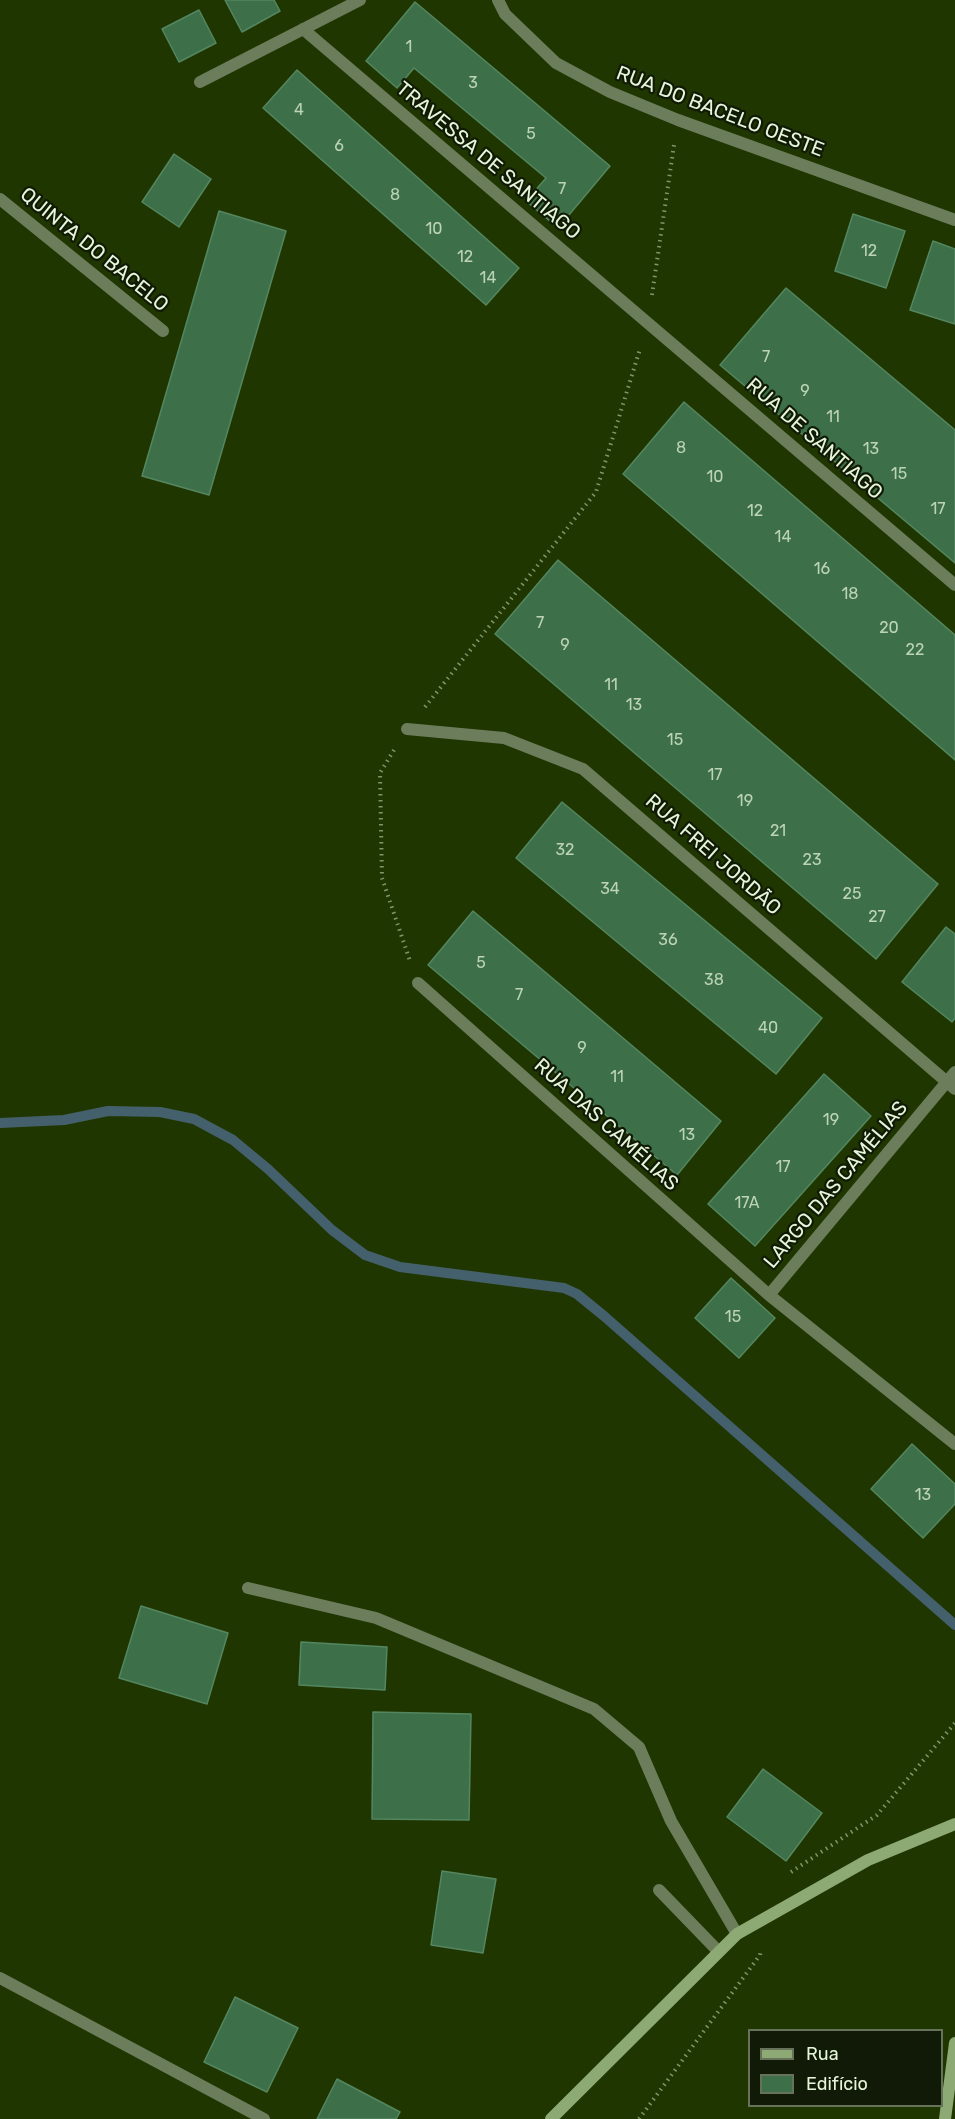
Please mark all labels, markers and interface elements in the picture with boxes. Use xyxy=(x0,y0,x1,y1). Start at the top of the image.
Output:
house number: 1 xyxy=(406,37,412,57)
street label: RUA DO BACELO OESTE xyxy=(613,61,827,163)
house number: 3 xyxy=(468,73,478,93)
street label: TRAVESSA DE SANTIAGO xyxy=(391,77,585,245)
house number: 4 xyxy=(294,100,304,120)
house number: 5 xyxy=(526,124,536,144)
house number: 6 xyxy=(334,136,344,156)
house number: 7 xyxy=(558,179,566,199)
street label: QUINTA DO BACELO xyxy=(15,183,173,317)
house number: 8 xyxy=(390,185,400,205)
house number: 10 xyxy=(425,219,443,239)
house number: 12 xyxy=(861,241,877,261)
house number: 12 xyxy=(457,247,473,267)
house number: 14 xyxy=(480,268,496,288)
house number: 7 xyxy=(762,347,770,367)
street label: RUA DE SANTIAGO xyxy=(741,373,887,505)
house number: 9 xyxy=(800,381,810,401)
house number: 11 xyxy=(826,407,840,427)
house number: 8 xyxy=(676,438,686,458)
house number: 13 xyxy=(863,439,879,459)
house number: 15 xyxy=(891,464,907,484)
house number: 10 xyxy=(706,467,724,487)
house number: 17 xyxy=(930,499,946,519)
house number: 12 xyxy=(747,501,763,521)
house number: 14 xyxy=(775,527,791,547)
house number: 16 xyxy=(814,559,830,579)
house number: 18 xyxy=(841,584,859,604)
house number: 7 xyxy=(536,613,544,633)
house number: 20 xyxy=(879,618,899,638)
house number: 9 xyxy=(560,635,570,655)
house number: 22 xyxy=(906,640,924,660)
house number: 11 xyxy=(604,675,618,695)
house number: 13 xyxy=(626,695,642,715)
house number: 15 xyxy=(667,730,683,750)
house number: 17 xyxy=(707,765,723,785)
street label: RUA FREI JORDÃO xyxy=(640,790,786,920)
house number: 19 xyxy=(737,791,753,811)
house number: 21 xyxy=(770,821,786,841)
house number: 32 xyxy=(555,840,575,860)
house number: 23 xyxy=(802,850,822,870)
house number: 34 xyxy=(600,879,620,899)
house number: 25 xyxy=(843,884,861,904)
house number: 27 xyxy=(868,907,886,927)
house number: 36 xyxy=(658,930,678,950)
house number: 5 xyxy=(476,953,486,973)
house number: 38 xyxy=(704,970,724,990)
house number: 7 xyxy=(515,985,523,1005)
house number: 40 xyxy=(758,1018,778,1038)
house number: 9 xyxy=(577,1038,587,1058)
street label: RUA DAS CAMÉLIAS xyxy=(529,1054,683,1196)
house number: 11 xyxy=(610,1067,624,1087)
street label: LARGO DAS CAMÉLIAS xyxy=(759,1097,913,1273)
house number: 19 xyxy=(823,1110,839,1130)
house number: 13 xyxy=(679,1125,695,1145)
house number: 17 xyxy=(775,1157,791,1177)
house number: 17A xyxy=(735,1193,759,1213)
house number: 15 xyxy=(725,1307,741,1327)
house number: 13 xyxy=(915,1485,931,1505)
legend xyxy=(748,2029,943,2107)
text: Rua xyxy=(806,2043,839,2065)
text: Edifício xyxy=(806,2073,868,2095)

